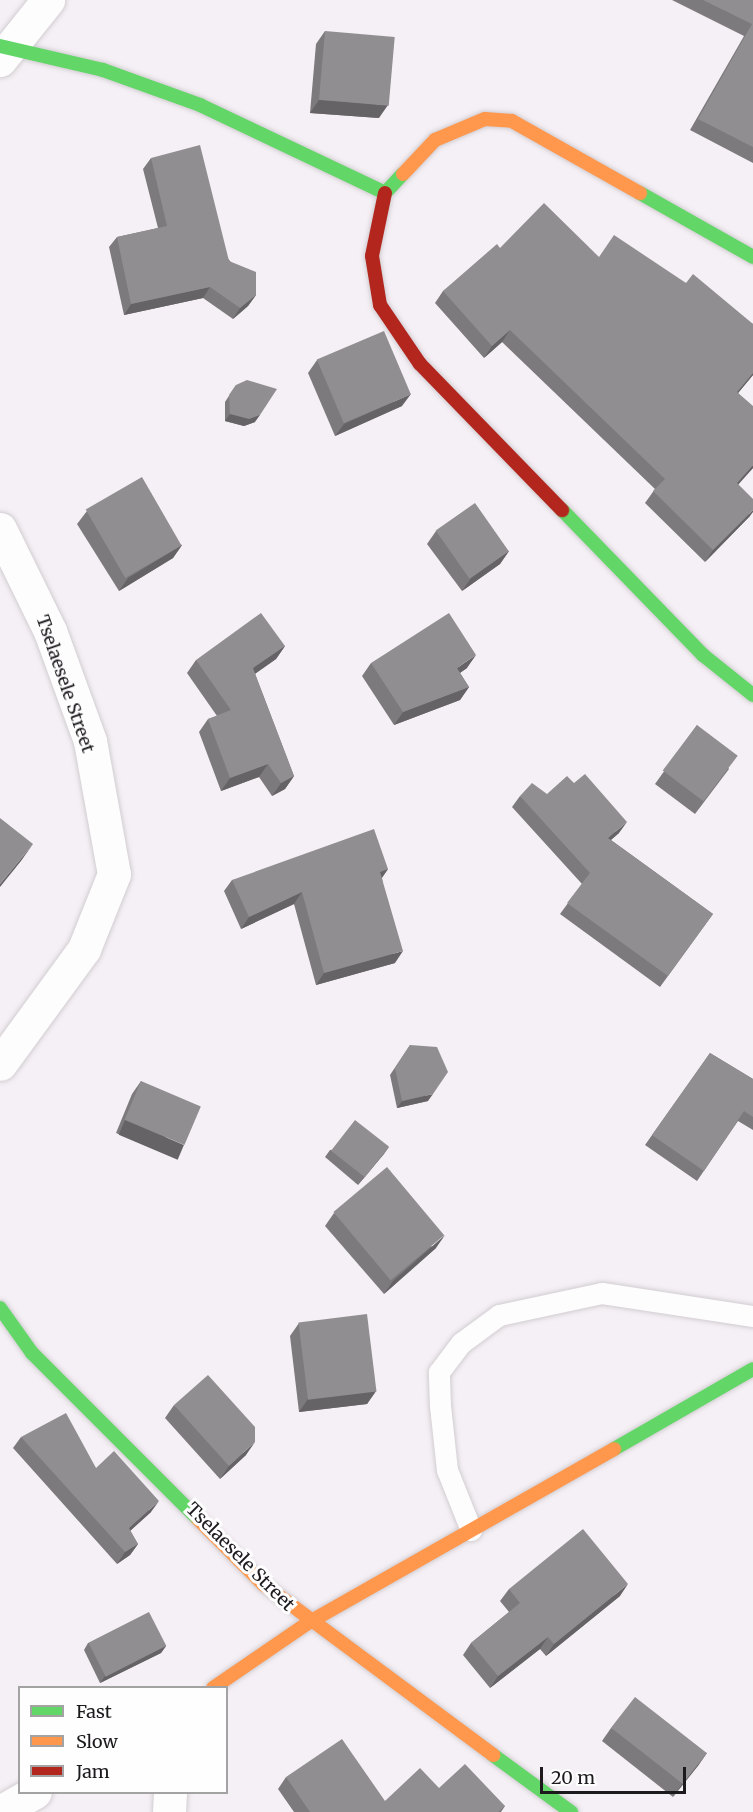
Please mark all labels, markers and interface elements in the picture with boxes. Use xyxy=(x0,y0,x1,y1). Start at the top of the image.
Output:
street label: Tselaesele Street xyxy=(31,612,99,756)
street label: Tselaesele Street xyxy=(181,1498,299,1616)
legend xyxy=(18,1686,228,1794)
text: Fast xyxy=(76,1700,112,1723)
text: Slow xyxy=(76,1730,118,1753)
scale bar xyxy=(543,1755,688,1793)
text: Jam xyxy=(76,1760,110,1783)
text: 20 m xyxy=(551,1766,595,1789)

